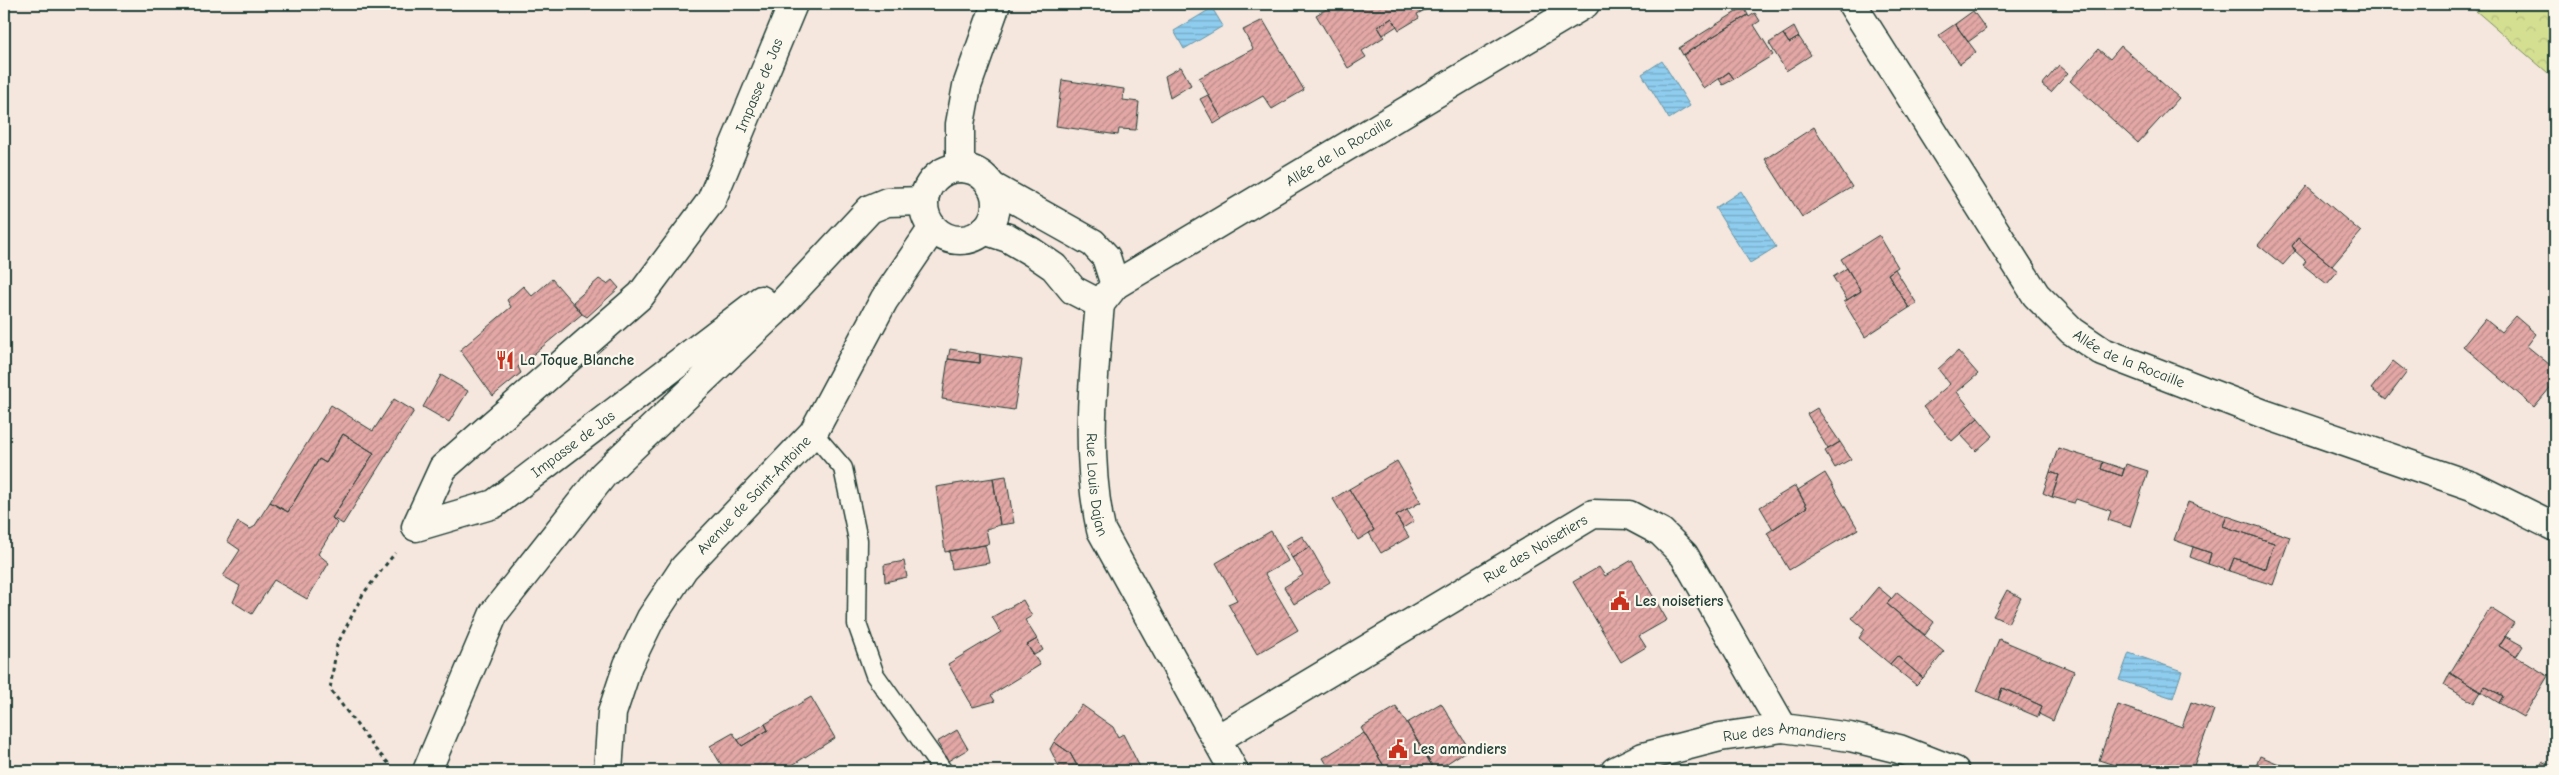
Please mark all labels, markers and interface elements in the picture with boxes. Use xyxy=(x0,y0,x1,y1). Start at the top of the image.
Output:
street label: Impasse de Jas xyxy=(732,36,787,135)
street label: Allée de la Rocaille xyxy=(1282,112,1396,190)
street label: Allée de la Rocaille xyxy=(2070,325,2188,392)
restaurant icon: La Toque Blanche xyxy=(494,349,516,371)
place label: La Toque Blanche xyxy=(520,351,634,369)
street label: Impasse de Jas xyxy=(528,407,618,481)
street label: Avenue de Saint-Antoine xyxy=(693,432,815,558)
street label: Rue Louis Dajan xyxy=(1083,433,1112,539)
street label: Rue des Noisetiers xyxy=(1480,510,1591,587)
public building icon: Les noisetiers xyxy=(1609,590,1631,612)
place label: Les noisetiers xyxy=(1635,592,1723,610)
street label: Rue des Amandiers xyxy=(1722,718,1847,745)
public building icon: Les amandiers xyxy=(1387,738,1409,760)
place label: Les amandiers xyxy=(1413,740,1506,758)

